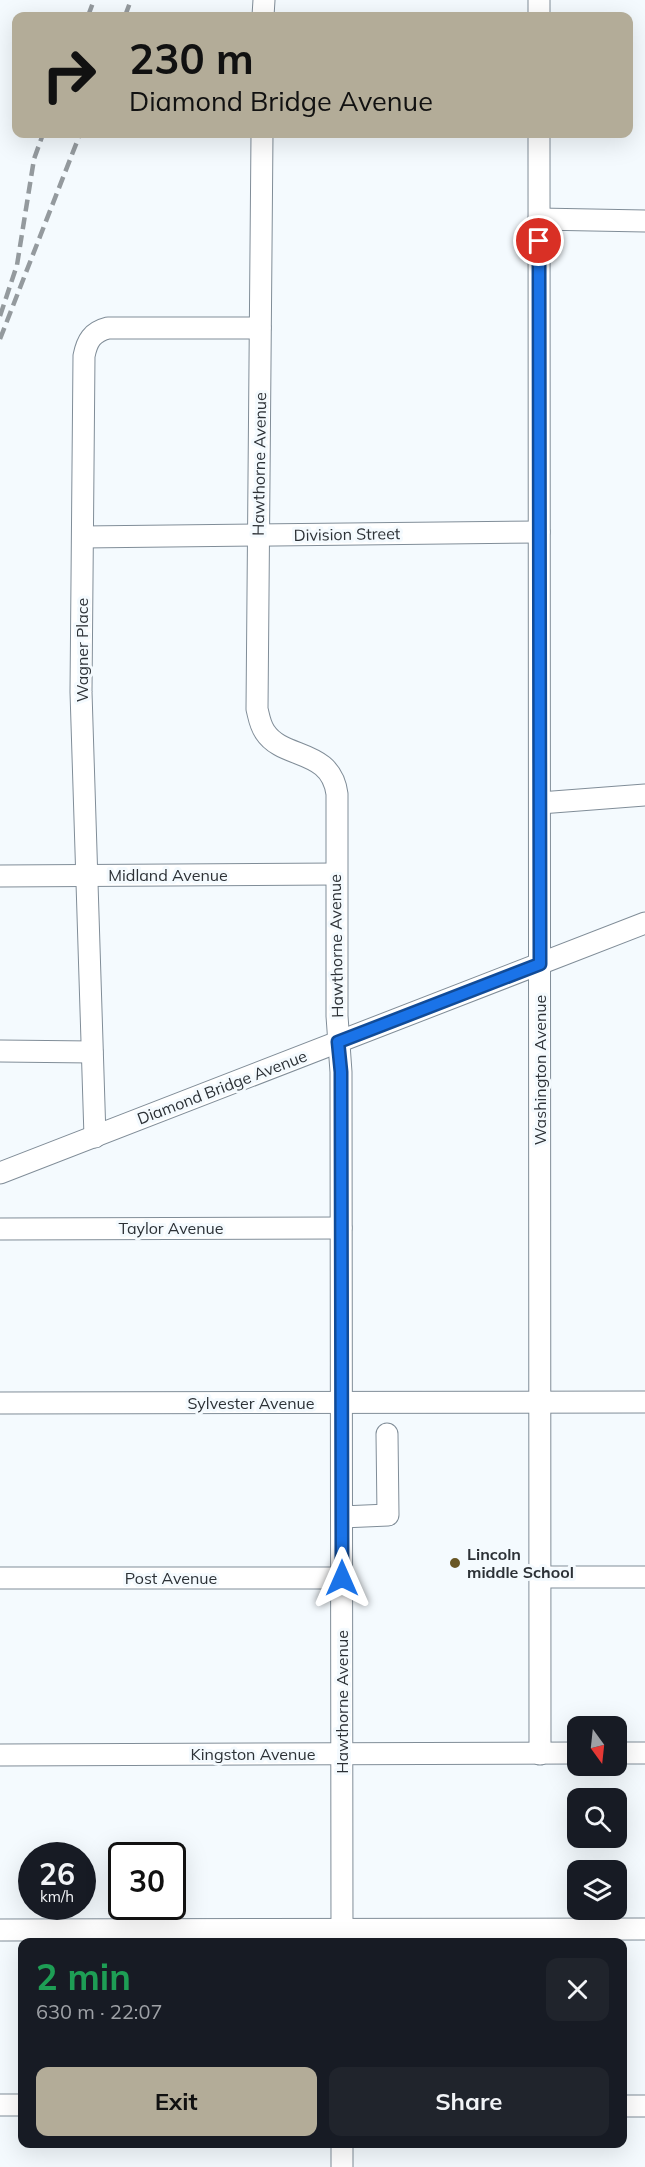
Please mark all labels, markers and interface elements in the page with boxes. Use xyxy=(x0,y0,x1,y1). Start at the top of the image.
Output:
text: 230 m xyxy=(129,32,254,85)
icon: right xyxy=(30,36,108,114)
text: Diamond Bridge Avenue xyxy=(129,84,433,118)
pin xyxy=(513,215,564,266)
icon: arrive xyxy=(522,224,555,257)
street label: Hawthorne Avenue xyxy=(248,392,270,536)
street label: Division Street xyxy=(293,523,401,545)
street label: Wagner Place xyxy=(72,598,92,702)
street label: Midland Avenue xyxy=(108,865,228,885)
street label: Hawthorne Avenue xyxy=(325,874,347,1018)
street label: Washington Avenue xyxy=(530,995,550,1145)
street label: Diamond Bridge Avenue xyxy=(134,1045,310,1129)
street label: Taylor Avenue xyxy=(118,1218,224,1238)
street label: Sylvester Avenue xyxy=(187,1393,315,1413)
place label: Lincoln middle School xyxy=(467,1544,574,1582)
position arrow xyxy=(310,1546,374,1610)
marker: Lincoln middle School xyxy=(448,1556,462,1570)
street label: Post Avenue xyxy=(125,1568,217,1588)
street label: Hawthorne Avenue xyxy=(332,1630,352,1774)
north arrow xyxy=(567,1716,627,1776)
map controls xyxy=(567,1716,627,1920)
street label: Kingston Avenue xyxy=(191,1744,315,1764)
button: search xyxy=(567,1788,627,1848)
speed limit sign: 30 xyxy=(108,1842,186,1920)
text: 26 xyxy=(39,1855,75,1893)
button: layers xyxy=(567,1860,627,1920)
text: km/h xyxy=(40,1887,74,1906)
text: 2 min xyxy=(36,1954,131,1999)
button: close xyxy=(546,1958,609,2021)
text: 630 m · 22:07 xyxy=(36,1999,162,2024)
button: Exit xyxy=(36,2067,317,2136)
button: Share xyxy=(329,2067,609,2136)

